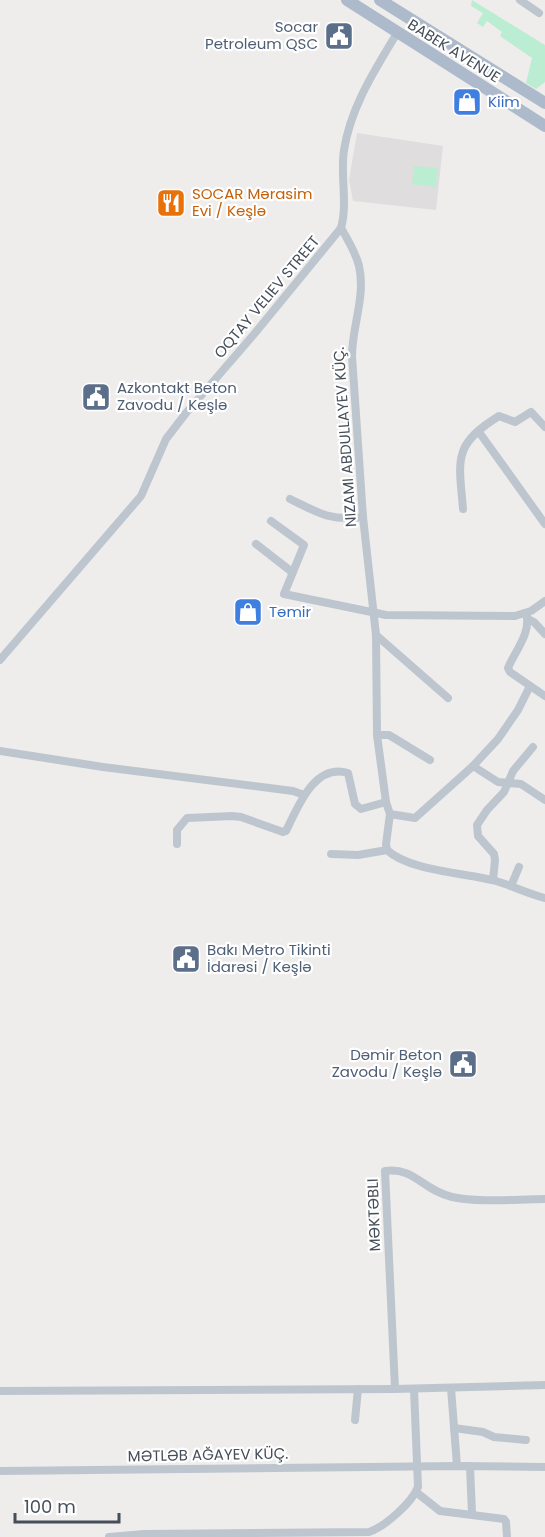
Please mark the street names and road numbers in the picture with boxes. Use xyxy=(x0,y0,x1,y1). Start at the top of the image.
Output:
street label: BABEK AVENUE xyxy=(404,14,505,87)
street label: OQTAY VELIEV STREET xyxy=(209,231,324,362)
street label: NIZAMI ABDULLAYEV KÜÇ. xyxy=(328,346,361,528)
street label: MƏKTƏBLI xyxy=(362,1178,385,1252)
street label: MƏTLƏB AĞAYEV KÜÇ. xyxy=(128,1443,288,1466)

